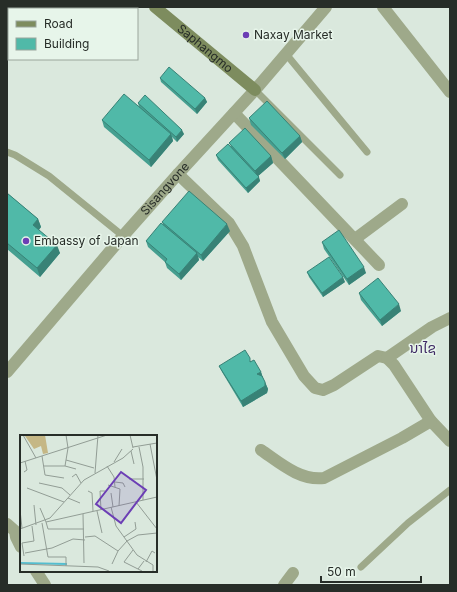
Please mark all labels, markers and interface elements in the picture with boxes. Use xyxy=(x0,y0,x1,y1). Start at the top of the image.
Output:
legend xyxy=(8,8,138,60)
text: Road xyxy=(44,16,73,31)
street label: Saphangmo xyxy=(174,21,236,76)
place label: Naxay Market xyxy=(254,27,333,42)
marker: Naxay Market xyxy=(241,30,251,40)
text: Building xyxy=(44,36,89,51)
street label: Sisangvone xyxy=(137,159,192,218)
place label: Embassy of Japan xyxy=(34,233,139,248)
marker: Embassy of Japan xyxy=(21,236,31,246)
district label: ນາໄຊ xyxy=(410,339,436,356)
inset map xyxy=(20,435,157,572)
scale bar xyxy=(321,558,421,584)
text: 50 m xyxy=(327,564,356,579)

